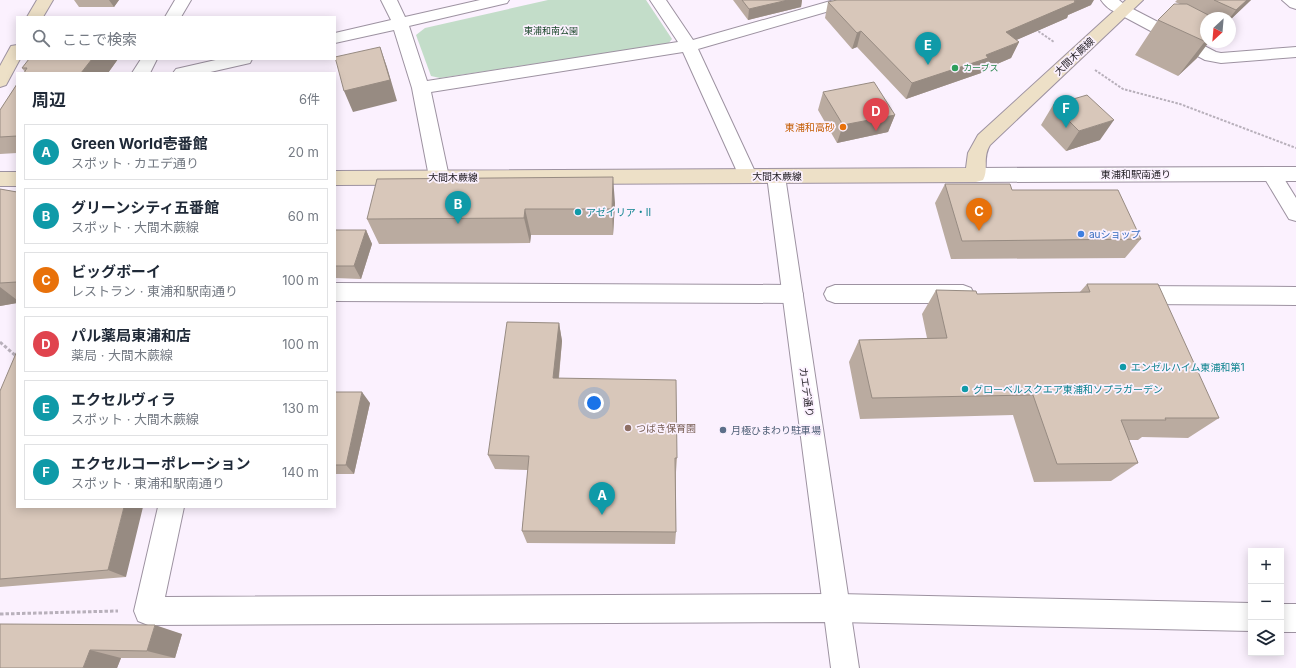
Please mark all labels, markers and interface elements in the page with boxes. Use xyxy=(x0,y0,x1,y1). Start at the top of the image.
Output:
north arrow xyxy=(1200,12,1236,48)
search box xyxy=(16,16,336,60)
park label: 東浦和南公園 xyxy=(524,25,578,36)
icon: search xyxy=(30,27,52,49)
text: ここで検索 xyxy=(62,30,137,49)
pin: E xyxy=(915,32,941,65)
street label: 大間木蕨線 xyxy=(1052,35,1096,77)
place label: カーブス xyxy=(963,62,998,73)
marker: カーブス xyxy=(950,63,960,73)
text: 周辺 xyxy=(32,90,66,110)
text: 6件 xyxy=(299,91,320,107)
pin: F xyxy=(1053,95,1079,128)
pin: D xyxy=(863,98,889,131)
place label: 東浦和高砂 xyxy=(785,121,835,133)
marker: 東浦和高砂 xyxy=(838,122,848,132)
text: Green World壱番館 xyxy=(71,134,208,153)
text: A xyxy=(41,144,51,160)
text: 20 m xyxy=(288,144,319,160)
text: スポット · カエデ通り xyxy=(71,155,199,171)
street label: 東浦和駅南通り xyxy=(1101,168,1171,180)
street label: 大間木蕨線 xyxy=(752,170,802,182)
street label: 大間木蕨線 xyxy=(428,171,478,183)
pin: B xyxy=(445,191,471,224)
text: グリーンシティ五番館 xyxy=(71,198,219,217)
pin: C xyxy=(966,198,992,231)
place label: アゼイリア・Ⅱ xyxy=(586,206,651,218)
marker: アゼイリア・Ⅱ xyxy=(573,207,583,217)
text: B xyxy=(42,208,50,224)
text: 60 m xyxy=(288,208,319,224)
text: スポット · 大間木蕨線 xyxy=(71,219,199,235)
place label: auショップ xyxy=(1089,228,1141,240)
marker: auショップ xyxy=(1076,229,1086,239)
text: ビッグボーイ xyxy=(71,262,161,281)
text: C xyxy=(41,272,51,288)
text: 100 m xyxy=(282,272,319,288)
text: レストラン · 東浦和駅南通り xyxy=(71,283,238,299)
text: パル薬局東浦和店 xyxy=(71,326,191,345)
text: D xyxy=(41,336,51,352)
text: 100 m xyxy=(282,336,319,352)
text: 薬局 · 大間木蕨線 xyxy=(71,347,173,363)
place label: エンゼルハイム東浦和第1 xyxy=(1131,361,1245,373)
marker: エンゼルハイム東浦和第1 xyxy=(1118,362,1128,372)
street label: カエデ通り xyxy=(798,366,816,418)
place label: グローベルスクエア東浦和ソプラガーデン xyxy=(973,383,1163,395)
marker: グローベルスクエア東浦和ソプラガーデン xyxy=(960,384,970,394)
text: エクセルヴィラ xyxy=(71,390,176,409)
your location xyxy=(584,393,604,413)
text: E xyxy=(42,400,50,416)
text: 130 m xyxy=(282,400,319,416)
text: スポット · 大間木蕨線 xyxy=(71,411,199,427)
place label: つばき保育園 xyxy=(636,422,696,434)
marker: つばき保育園 xyxy=(623,423,633,433)
place label: 月極ひまわり駐車場 xyxy=(731,424,821,436)
marker: 月極ひまわり駐車場 xyxy=(718,425,728,435)
text: エクセルコーポレーション xyxy=(71,454,250,473)
text: F xyxy=(42,464,50,480)
text: 140 m xyxy=(282,464,319,480)
text: スポット · 東浦和駅南通り xyxy=(71,475,225,491)
pin: A xyxy=(589,482,615,515)
map controls xyxy=(1248,548,1284,656)
button: + xyxy=(1248,548,1284,584)
button: − xyxy=(1248,584,1284,620)
button: layers xyxy=(1248,620,1284,656)

